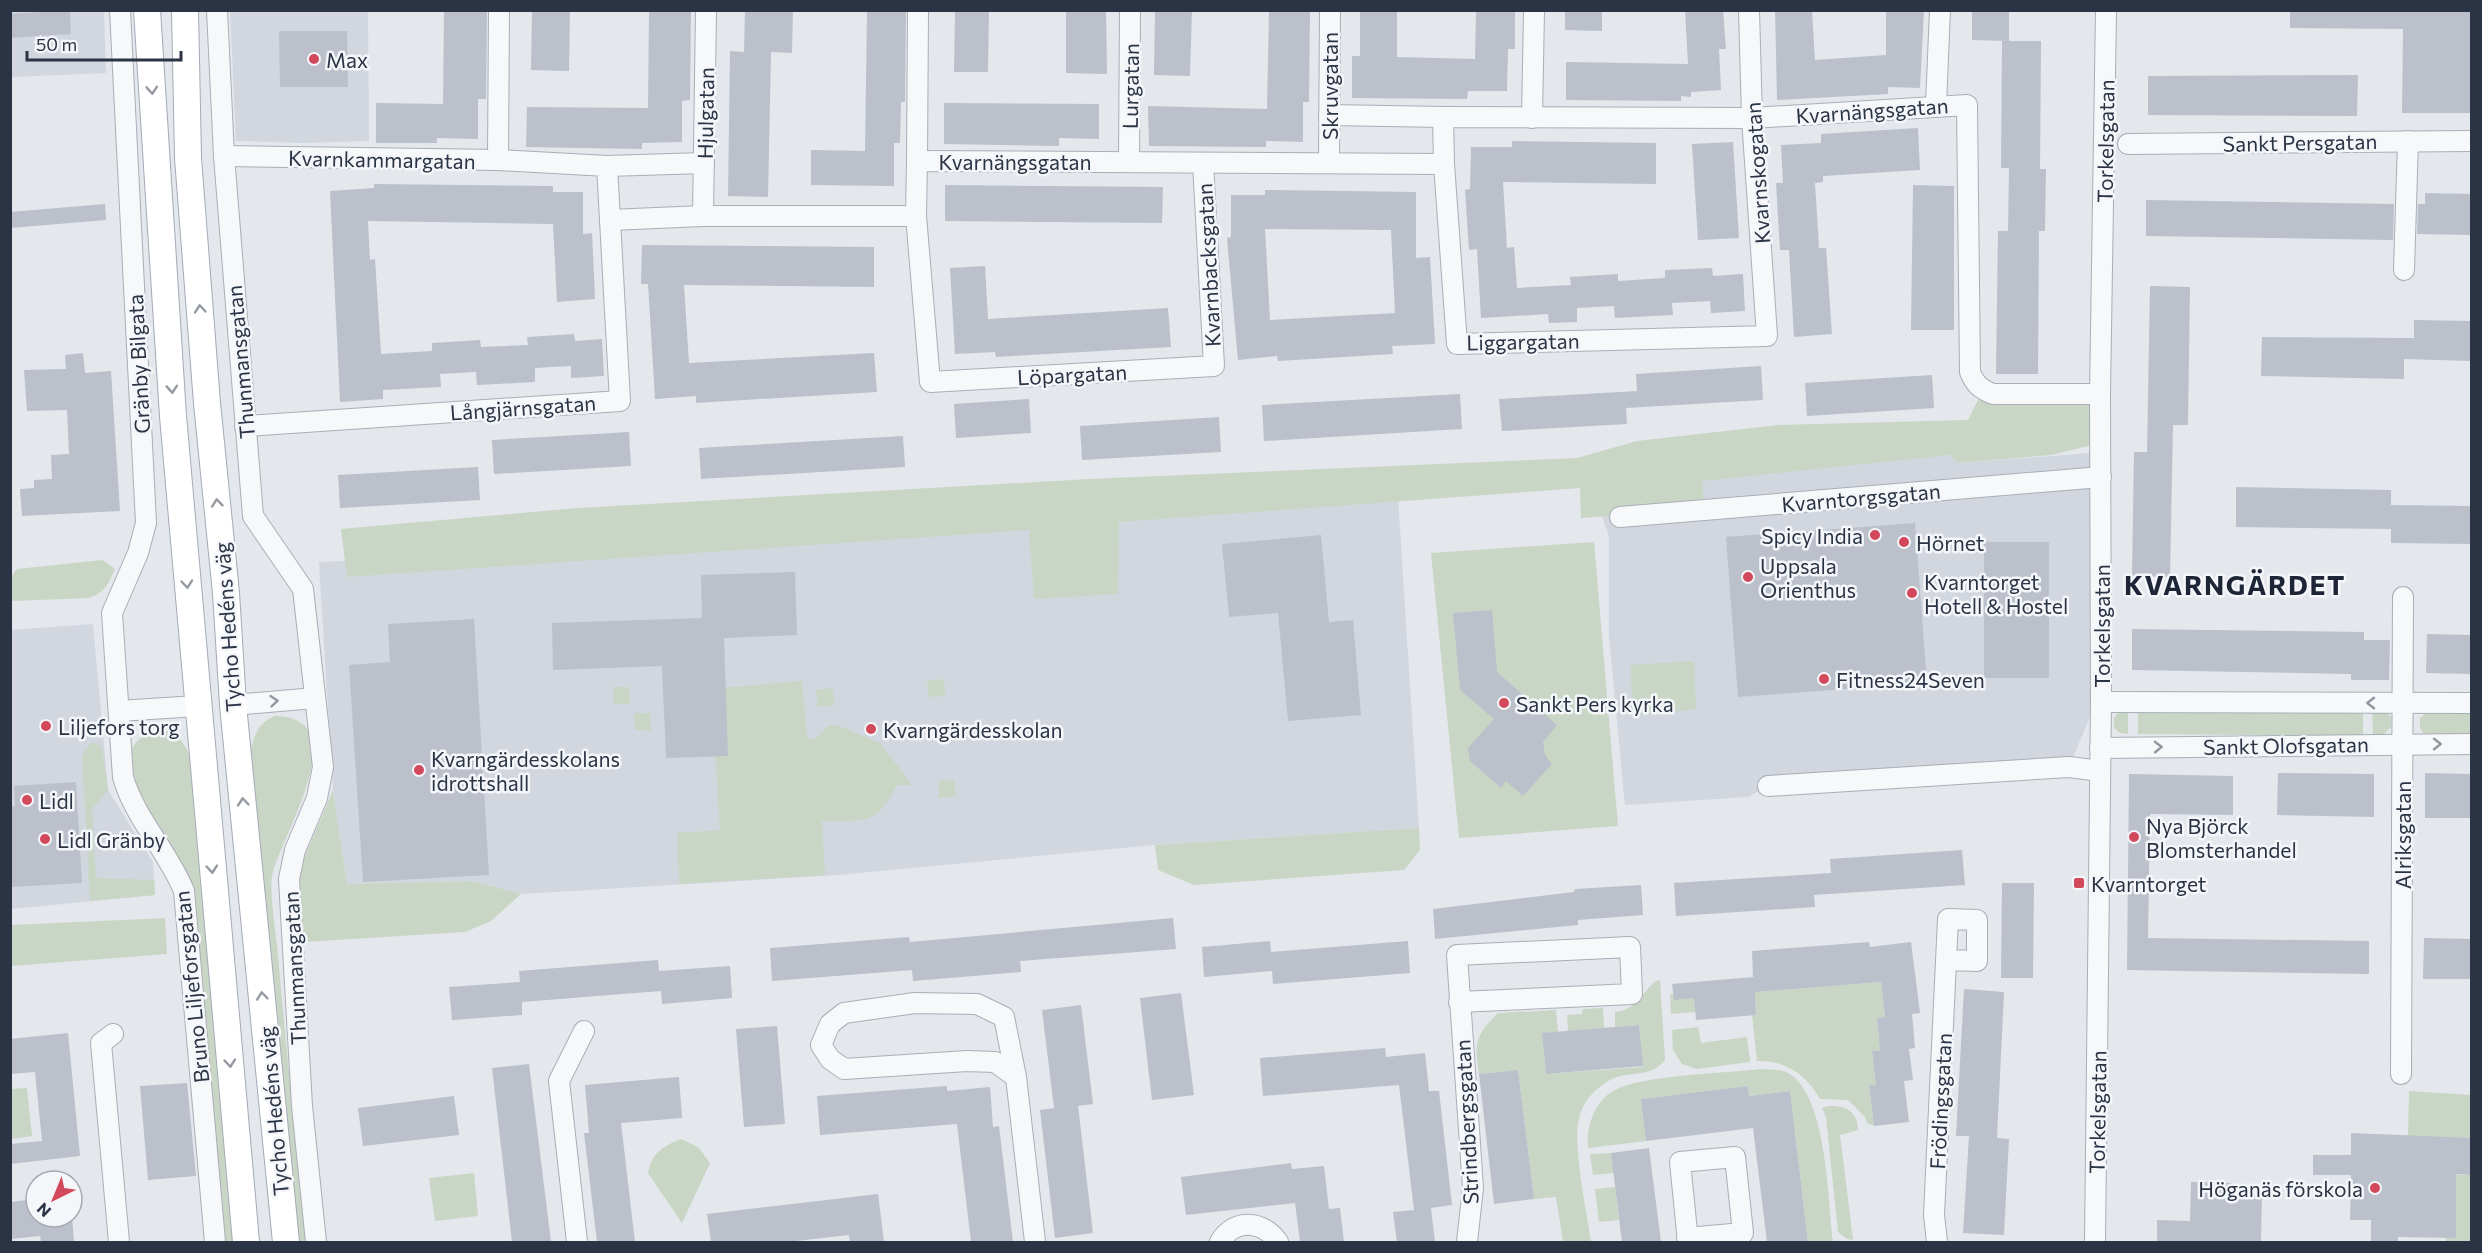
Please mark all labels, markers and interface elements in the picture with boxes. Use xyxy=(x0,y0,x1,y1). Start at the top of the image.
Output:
scale bar xyxy=(27,24,182,62)
street label: Skruvgatan xyxy=(1317,32,1342,140)
text: 50 m xyxy=(36,33,77,55)
street label: Lurgatan xyxy=(1117,43,1143,129)
place label: Max xyxy=(326,47,368,72)
marker: Max xyxy=(307,52,321,66)
street label: Hjulgatan xyxy=(692,67,718,159)
street label: Torkelsgatan xyxy=(2091,79,2119,203)
one-way arrow xyxy=(145,85,158,94)
street label: Kvarnängsgatan xyxy=(1795,92,1949,128)
street label: Kvarnskogatan xyxy=(1740,101,1774,245)
street label: Sankt Persgatan xyxy=(2222,128,2378,156)
street label: Kvarnkammargatan xyxy=(288,145,476,173)
street label: Kvarnängsgatan xyxy=(938,149,1092,174)
street label: Kvarnbacksgatan xyxy=(1191,182,1225,348)
street label: Thunmansgatan xyxy=(221,284,259,440)
street label: Gränby Bilgata xyxy=(122,294,154,434)
one-way arrow xyxy=(194,304,207,314)
street label: Liggargatan xyxy=(1466,328,1580,354)
street label: Löpargatan xyxy=(1016,359,1128,389)
one-way arrow xyxy=(165,385,178,394)
street label: Långjärnsgatan xyxy=(449,389,597,425)
street label: Kvarntorgsgatan xyxy=(1780,478,1942,516)
one-way arrow xyxy=(211,499,224,508)
place label: Spicy India xyxy=(1761,523,1863,548)
marker: Spicy India xyxy=(1868,528,1882,542)
place label: Hörnet xyxy=(1916,530,1984,555)
marker: Hörnet xyxy=(1897,535,1911,549)
street label: Tycho Hedéns väg xyxy=(209,541,245,713)
place label: Uppsala Orienthus xyxy=(1760,553,1856,602)
street label: Torkelsgatan xyxy=(2089,564,2114,688)
district label: KVARNGÄRDET xyxy=(2124,568,2346,601)
place label: Kvarntorget Hotell & Hostel xyxy=(1924,569,2068,618)
marker: Uppsala Orienthus xyxy=(1741,570,1755,584)
one-way arrow xyxy=(180,579,193,588)
marker: Kvarntorget Hotell & Hostel xyxy=(1905,586,1919,600)
place label: Fitness24Seven xyxy=(1836,667,1985,692)
marker: Fitness24Seven xyxy=(1817,672,1831,686)
place label: Sankt Pers kyrka xyxy=(1516,691,1674,716)
one-way arrow xyxy=(270,695,279,708)
marker: Sankt Pers kyrka xyxy=(1497,696,1511,710)
one-way arrow xyxy=(2367,697,2376,710)
place label: Liljefors torg xyxy=(58,714,180,739)
place label: Kvarngärdesskolan xyxy=(883,717,1063,742)
marker: Liljefors torg xyxy=(39,719,53,733)
marker: Kvarngärdesskolan xyxy=(864,722,878,736)
street label: Sankt Olofsgatan xyxy=(2203,731,2369,759)
one-way arrow xyxy=(2433,738,2442,750)
one-way arrow xyxy=(2154,740,2163,753)
place label: Kvarngärdesskolans idrottshall xyxy=(431,746,620,795)
marker: Kvarngärdesskolans idrottshall xyxy=(412,763,426,777)
street label: Alriksgatan xyxy=(2390,781,2415,889)
place label: Lidl xyxy=(39,788,74,813)
marker: Lidl xyxy=(20,793,34,807)
one-way arrow xyxy=(237,798,250,807)
place label: Nya Björck Blomsterhandel xyxy=(2146,813,2297,862)
place label: Lidl Gränby xyxy=(57,827,166,852)
marker: Nya Björck Blomsterhandel xyxy=(2127,830,2141,844)
marker: Lidl Gränby xyxy=(38,832,52,846)
one-way arrow xyxy=(205,864,218,873)
place label: Kvarntorget xyxy=(2091,871,2206,896)
marker: Kvarntorget xyxy=(2072,876,2086,890)
street label: Bruno Liljeforsgatan xyxy=(168,890,214,1084)
street label: Thunmansgatan xyxy=(277,890,311,1046)
one-way arrow xyxy=(256,992,269,1001)
street label: Tycho Hedéns väg xyxy=(253,1025,293,1197)
street label: Frödingsgatan xyxy=(1924,1032,1956,1170)
street label: Strindbergsgatan xyxy=(1449,1039,1483,1205)
street label: Torkelsgatan xyxy=(2083,1050,2111,1174)
one-way arrow xyxy=(223,1058,236,1067)
north arrow xyxy=(24,1169,84,1229)
place label: Höganäs förskola xyxy=(2198,1176,2363,1201)
marker: Höganäs förskola xyxy=(2368,1181,2382,1195)
text: N xyxy=(33,1199,54,1221)

